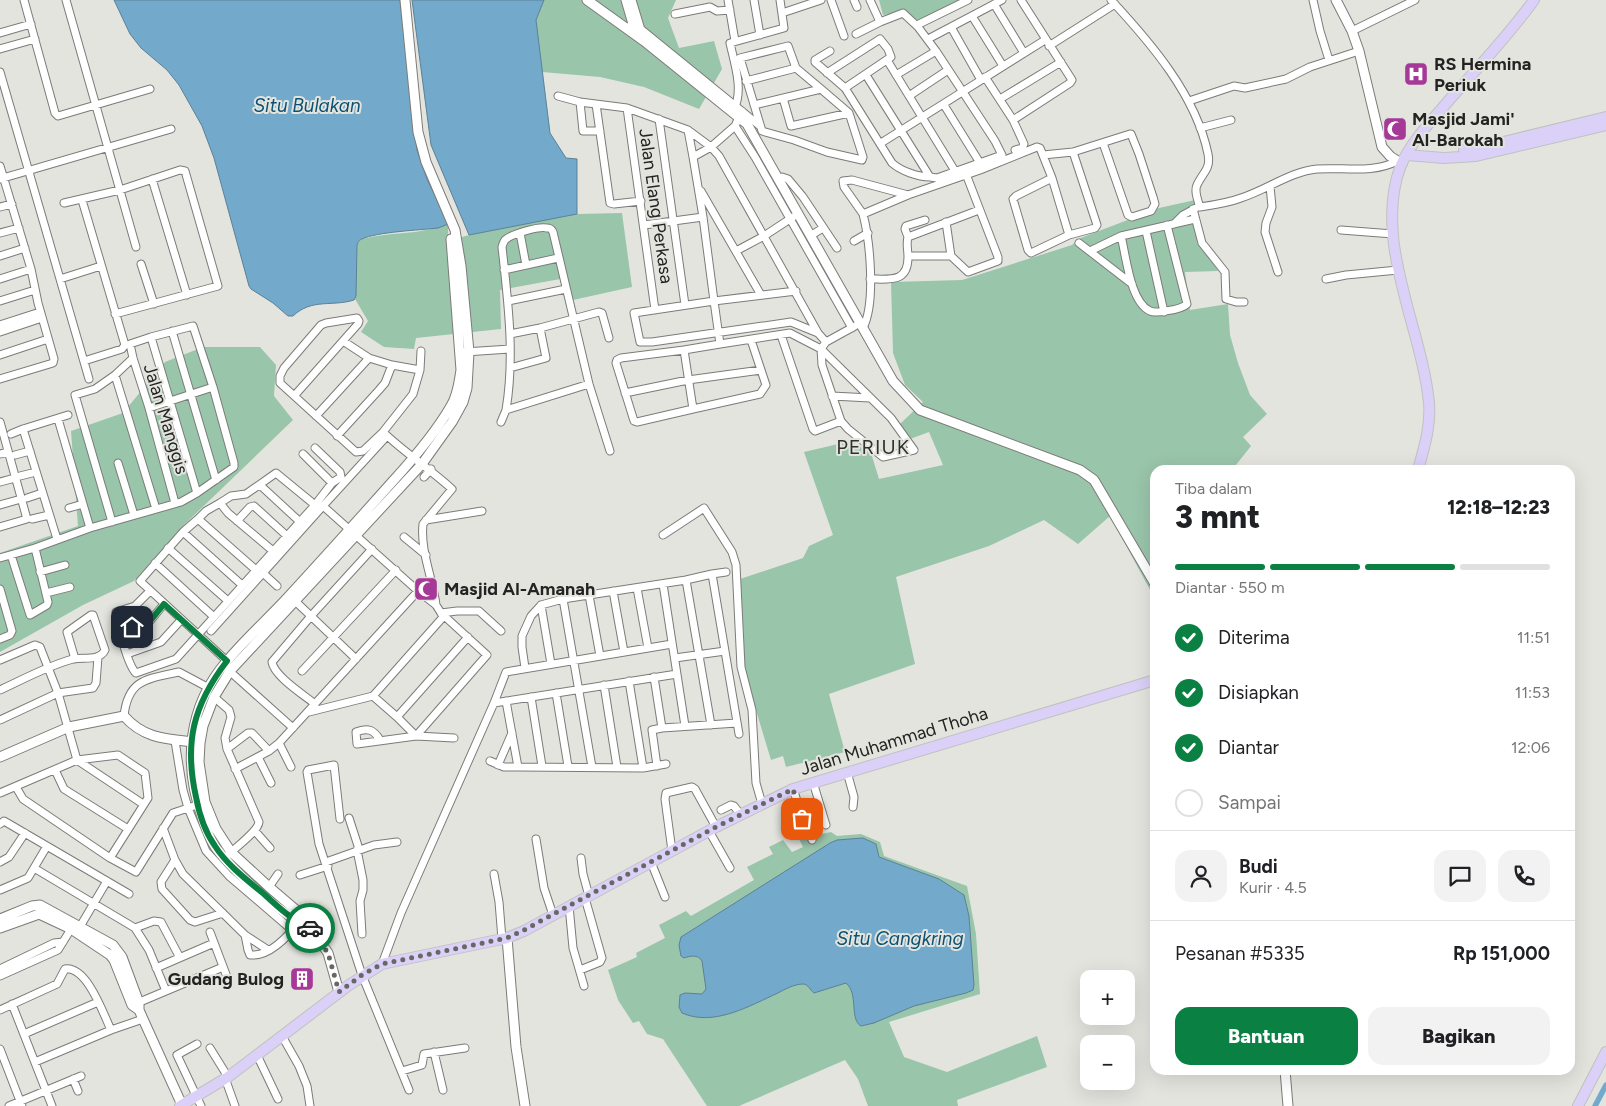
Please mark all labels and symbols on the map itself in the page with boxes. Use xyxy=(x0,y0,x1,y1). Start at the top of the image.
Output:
place label: RS Hermina Periuk xyxy=(1434,53,1531,96)
hospital icon: RS Hermina Periuk xyxy=(1403,61,1429,87)
water label: Situ Bulakan xyxy=(253,94,361,117)
place label: Masjid Jami' Al-Barokah xyxy=(1412,108,1515,151)
mosque icon: Masjid Jami' Al-Barokah xyxy=(1382,116,1408,142)
street label: Jalan Elang Perkasa xyxy=(634,127,678,285)
street label: Jalan Manggis xyxy=(139,361,193,477)
district label: PERIUK xyxy=(836,435,910,459)
mosque icon: Masjid Al-Amanah xyxy=(413,576,439,602)
place label: Masjid Al-Amanah xyxy=(444,578,595,600)
pin xyxy=(111,606,153,648)
street label: Jalan Muhammad Thoha xyxy=(798,702,990,780)
pin xyxy=(781,798,823,840)
courier xyxy=(285,903,335,953)
water label: Situ Cangkring xyxy=(836,927,964,950)
building icon: Gudang Bulog xyxy=(289,966,315,992)
place label: Gudang Bulog xyxy=(168,968,284,990)

